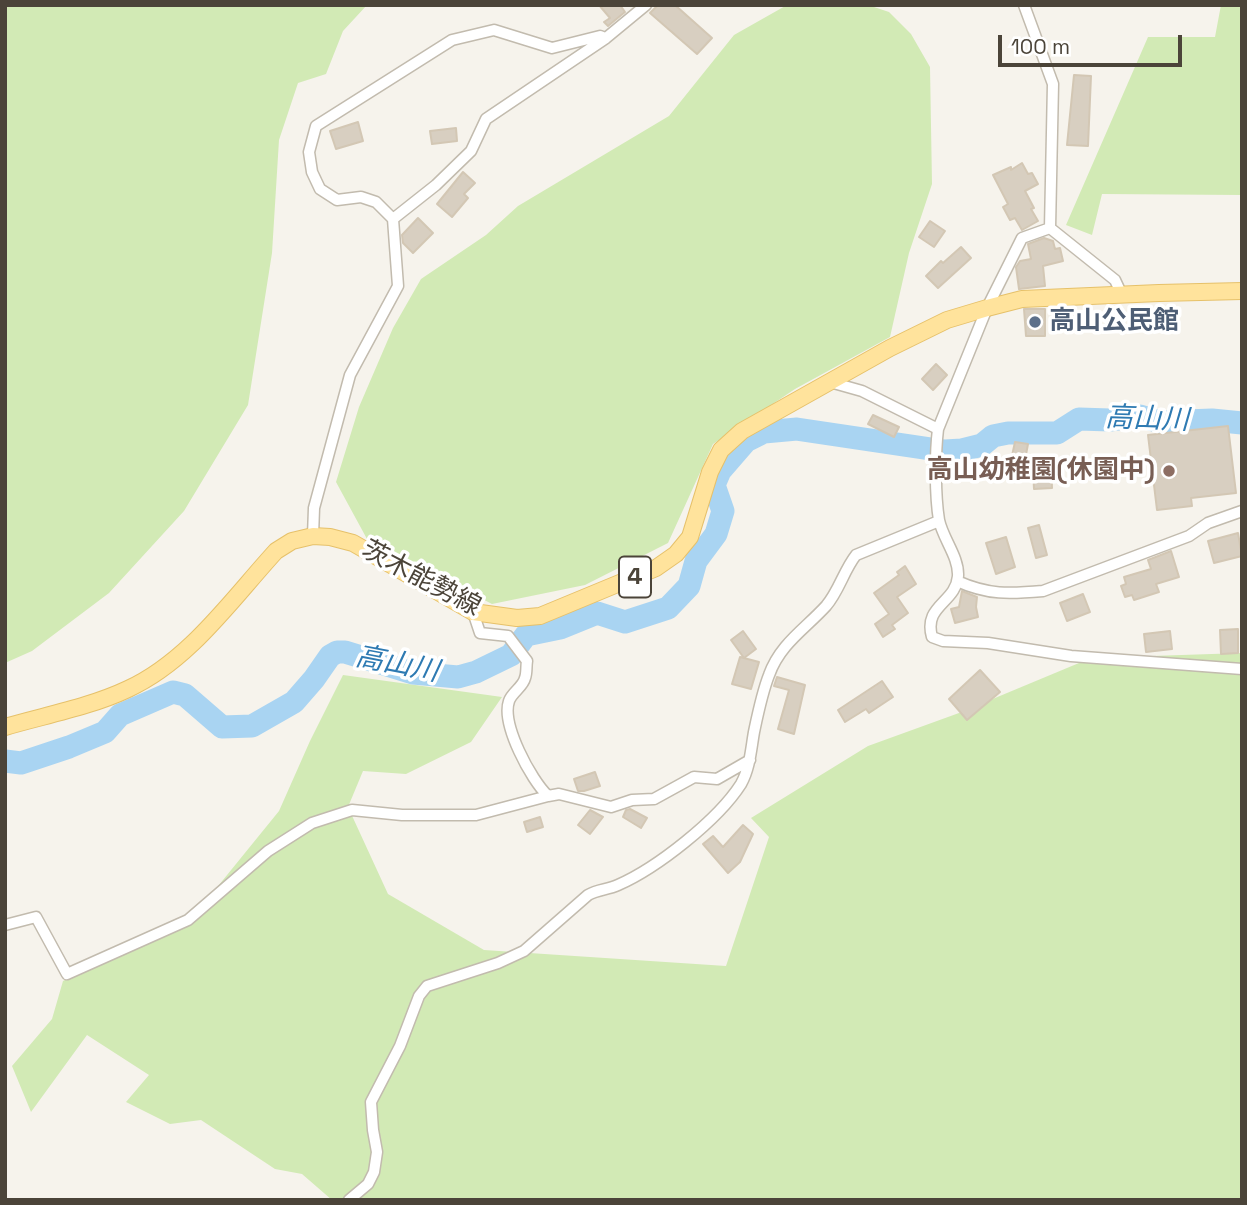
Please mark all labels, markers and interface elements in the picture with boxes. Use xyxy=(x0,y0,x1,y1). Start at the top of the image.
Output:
scale bar xyxy=(1002,21,1186,65)
text: 100 m xyxy=(1011,33,1070,60)
place label: 高山公民館 xyxy=(1049,306,1179,338)
marker: 高山公民館 xyxy=(1027,314,1043,330)
water label: 高山川 xyxy=(1104,402,1190,438)
place label: 高山幼稚園(休園中) xyxy=(927,455,1155,487)
marker: 高山幼稚園(休園中) xyxy=(1161,463,1177,479)
street label: 茨木能勢線 xyxy=(356,535,486,623)
road number: 4 xyxy=(619,556,651,598)
water label: 高山川 xyxy=(353,640,441,690)

